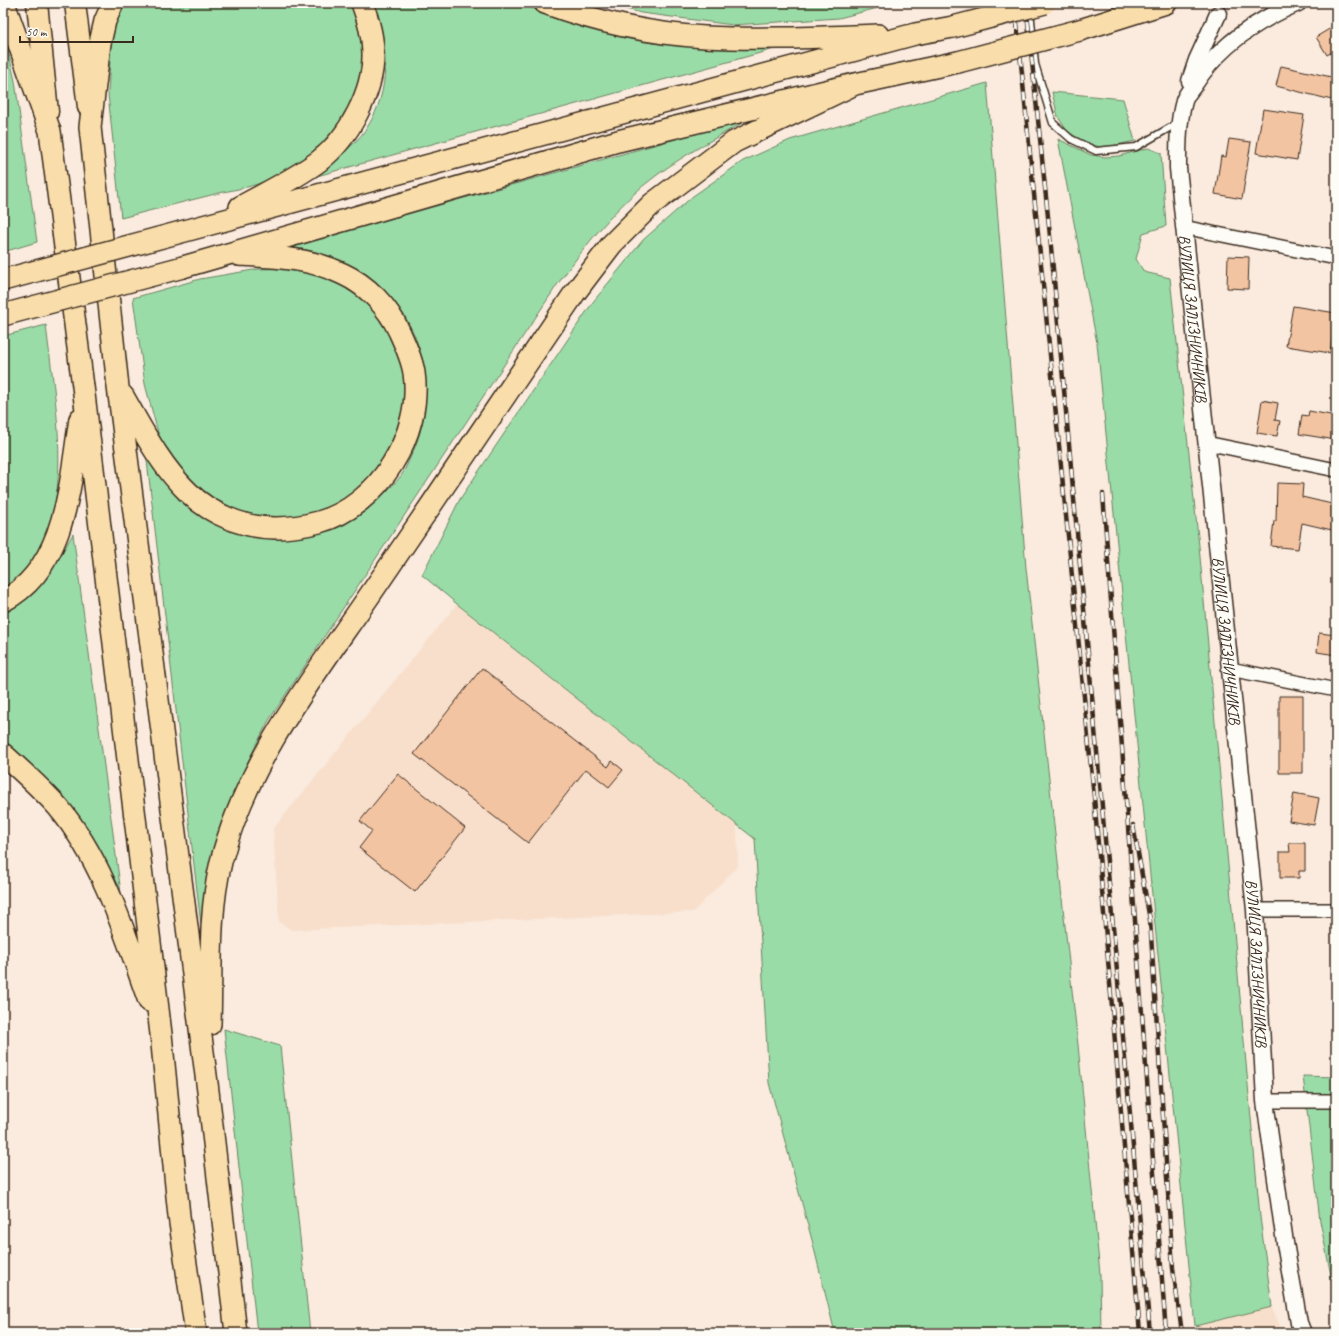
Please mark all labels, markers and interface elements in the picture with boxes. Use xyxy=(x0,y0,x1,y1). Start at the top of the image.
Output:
scale bar xyxy=(20,18,133,44)
text: 50 m xyxy=(26,24,48,40)
street label: ВУЛИЦЯ ЗАЛІЗНИЧНИКІВ xyxy=(1174,234,1211,405)
street label: ВУЛИЦЯ ЗАЛІЗНИЧНИКІВ xyxy=(1207,556,1245,727)
street label: ВУЛИЦЯ ЗАЛІЗНИЧНИКІВ xyxy=(1241,878,1271,1049)

